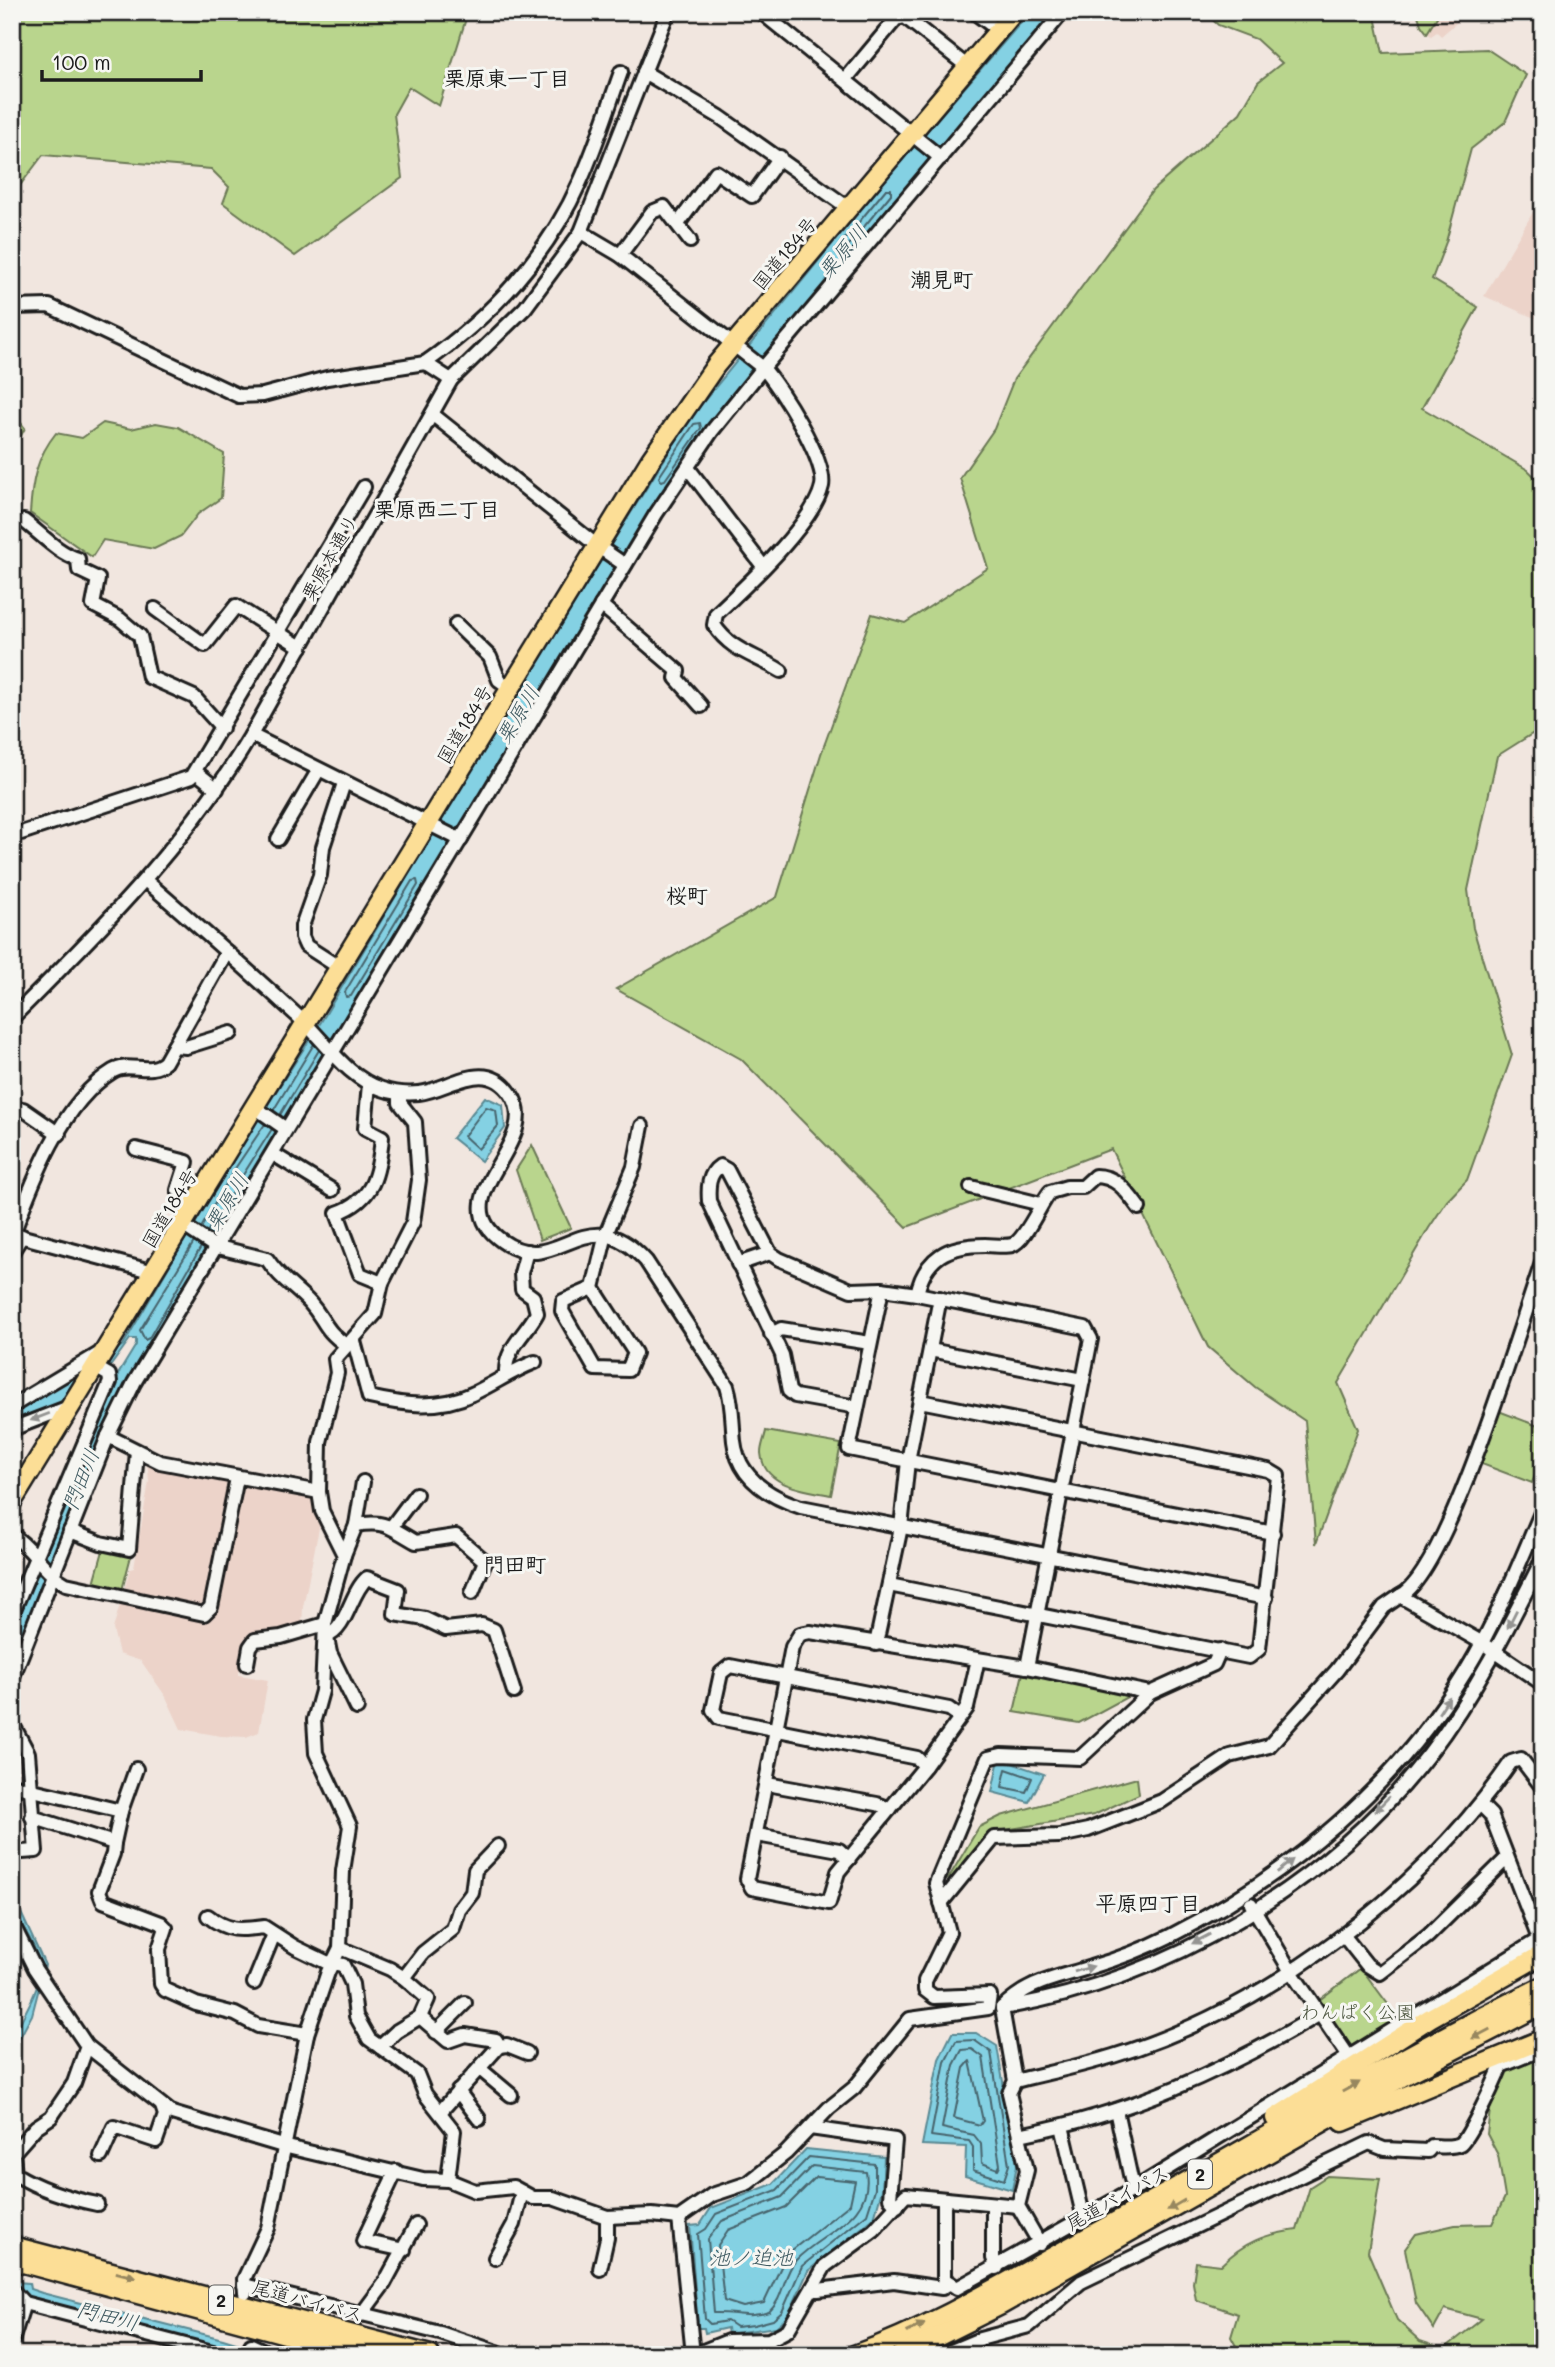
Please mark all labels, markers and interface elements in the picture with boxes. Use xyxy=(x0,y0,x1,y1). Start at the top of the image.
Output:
scale bar xyxy=(42,38,201,82)
text: 100 m xyxy=(52,48,111,75)
district label: 栗原東一丁目 xyxy=(444,64,570,91)
street label: 国道184号 xyxy=(746,211,822,295)
water label: 栗原川 xyxy=(811,218,873,284)
district label: 潮見町 xyxy=(911,265,974,292)
district label: 栗原西二丁目 xyxy=(374,495,500,522)
street label: 栗原本通り xyxy=(295,509,363,605)
street label: 国道184号 xyxy=(431,680,497,768)
water label: 栗原川 xyxy=(489,680,545,748)
district label: 桜町 xyxy=(666,881,708,908)
street label: 国道184号 xyxy=(136,1164,202,1252)
water label: 栗原川 xyxy=(198,1167,254,1235)
one-way arrow xyxy=(30,1411,51,1422)
water label: 門田川 xyxy=(56,1445,104,1513)
district label: 門田町 xyxy=(484,1550,547,1577)
one-way arrow xyxy=(1507,1609,1518,1629)
one-way arrow xyxy=(1437,1695,1450,1714)
one-way arrow xyxy=(1375,1795,1391,1812)
one-way arrow xyxy=(1276,1859,1294,1874)
district label: 平原四丁目 xyxy=(1096,1889,1201,1916)
one-way arrow xyxy=(1191,1934,1211,1945)
one-way arrow xyxy=(1073,1963,1095,1974)
park label: わんぱく公園 xyxy=(1301,1999,1415,2024)
one-way arrow xyxy=(1472,2028,1491,2040)
one-way arrow xyxy=(1342,2081,1361,2093)
street label: 尾道バイパス xyxy=(1061,2159,1173,2235)
road number: 2 xyxy=(1188,2160,1212,2188)
one-way arrow xyxy=(1167,2199,1186,2212)
water label: 池ノ迫池 xyxy=(709,2243,794,2270)
one-way arrow xyxy=(115,2270,137,2281)
street label: 尾道バイパス xyxy=(250,2273,366,2327)
road number: 2 xyxy=(209,2286,233,2314)
water label: 門田川 xyxy=(74,2294,142,2336)
one-way arrow xyxy=(906,2322,926,2334)

